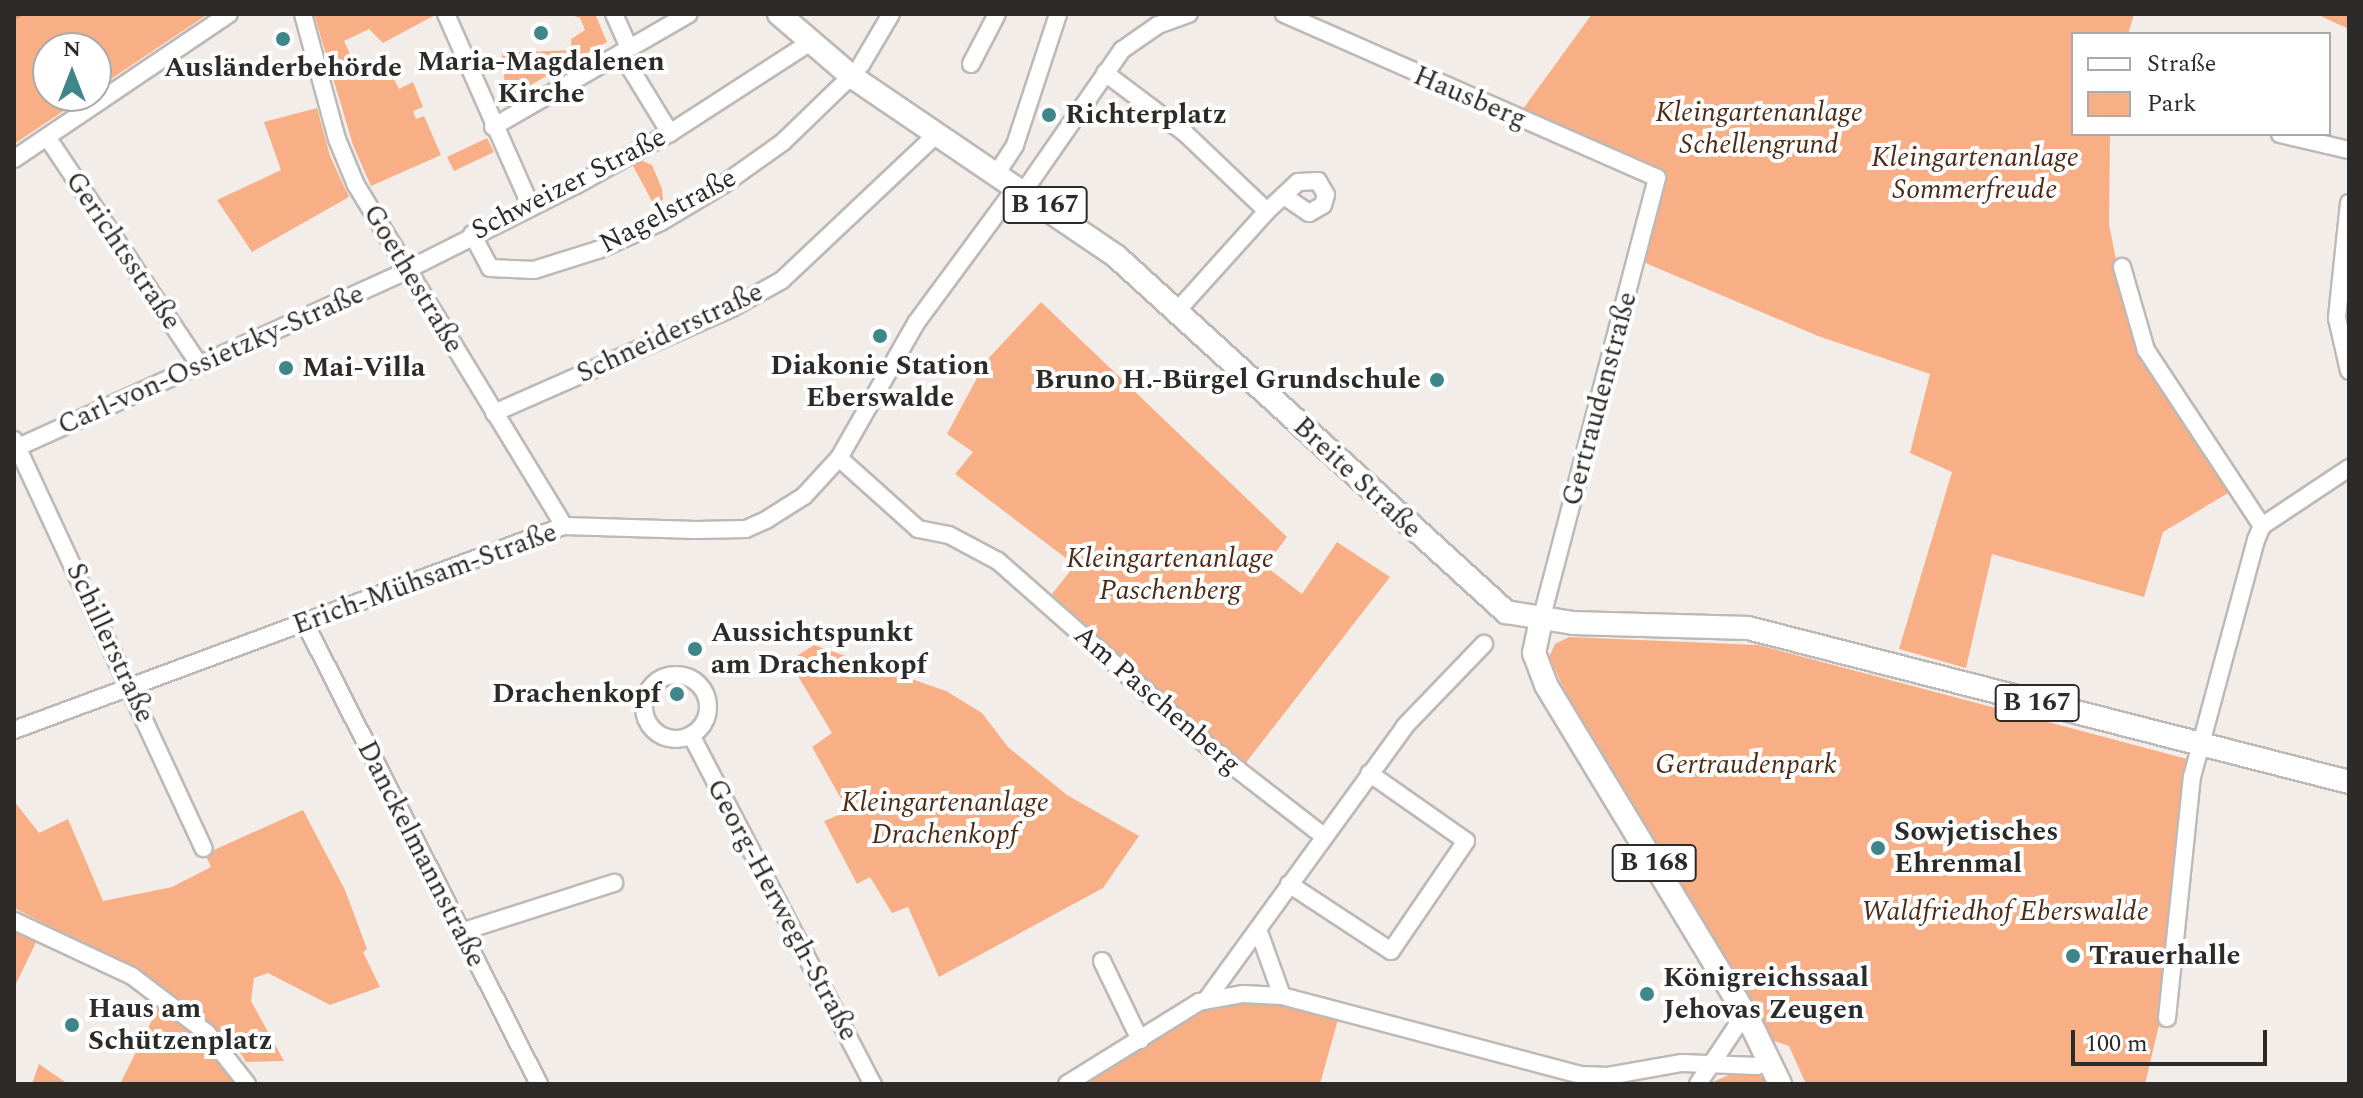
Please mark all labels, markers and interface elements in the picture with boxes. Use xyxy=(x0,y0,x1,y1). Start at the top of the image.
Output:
marker: Maria-Magdalenen Kirche xyxy=(532,24,550,42)
marker: Ausländerbehörde xyxy=(274,30,292,48)
north arrow xyxy=(32,32,112,112)
legend xyxy=(2071,32,2331,136)
text: N xyxy=(63,33,81,66)
place label: Maria-Magdalenen Kirche xyxy=(417,45,665,111)
text: Straße xyxy=(2147,46,2216,82)
place label: Ausländerbehörde xyxy=(164,51,402,85)
street label: Hausberg xyxy=(1408,59,1532,137)
text: Park xyxy=(2147,86,2197,122)
park label: Kleingartenanlage Schellengrund xyxy=(1655,96,1863,162)
place label: Richterplatz xyxy=(1065,98,1227,132)
marker: Richterplatz xyxy=(1040,106,1058,124)
street label: Schweizer Straße xyxy=(466,120,672,248)
park label: Kleingartenanlage Sommerfreude xyxy=(1871,141,2079,207)
street label: Nagelstraße xyxy=(594,161,742,261)
street label: Gerichtsstraße xyxy=(58,165,188,337)
road number: B 167 xyxy=(1001,183,1089,227)
street label: Goethestraße xyxy=(355,199,471,359)
street label: Schneiderstraße xyxy=(572,275,768,391)
street label: Carl-von-Ossietzky-Straße xyxy=(53,277,369,443)
street label: Gertraudenstraße xyxy=(1555,288,1645,510)
marker: Diakonie Station Eberswalde xyxy=(871,327,889,345)
place label: Diakonie Station Eberswalde xyxy=(770,349,990,415)
place label: Mai-Villa xyxy=(302,351,426,385)
marker: Mai-Villa xyxy=(277,359,295,377)
place label: Bruno H.-Bürgel Grundschule xyxy=(1035,363,1421,397)
marker: Bruno H.-Bürgel Grundschule xyxy=(1428,371,1446,389)
street label: Breite Straße xyxy=(1286,410,1428,546)
street label: Erich-Mühsam-Straße xyxy=(288,516,562,642)
park label: Kleingartenanlage Paschenberg xyxy=(1066,542,1274,608)
street label: Schillerstraße xyxy=(58,558,162,728)
place label: Aussichtspunkt am Drachenkopf xyxy=(711,616,927,682)
street label: Am Paschenberg xyxy=(1067,618,1247,782)
marker: Aussichtspunkt am Drachenkopf xyxy=(686,640,704,658)
place label: Drachenkopf xyxy=(492,677,661,711)
road number: B 167 xyxy=(1993,681,2081,725)
marker: Drachenkopf xyxy=(668,685,686,703)
street label: Danckelmannstraße xyxy=(349,735,493,973)
park label: Gertraudenpark xyxy=(1655,748,1837,782)
street label: Georg-Herwegh-Straße xyxy=(699,773,865,1047)
park label: Kleingartenanlage Drachenkopf xyxy=(841,786,1049,852)
place label: Sowjetisches Ehrenmal xyxy=(1894,815,2058,881)
marker: Sowjetisches Ehrenmal xyxy=(1869,839,1887,857)
road number: B 168 xyxy=(1610,841,1698,885)
park label: Waldfriedhof Eberswalde xyxy=(1861,895,2149,929)
place label: Trauerhalle xyxy=(2089,939,2240,973)
marker: Trauerhalle xyxy=(2064,947,2082,965)
place label: Königreichssaal Jehovas Zeugen xyxy=(1663,961,1869,1027)
marker: Königreichssaal Jehovas Zeugen xyxy=(1638,985,1656,1003)
place label: Haus am Schützenplatz xyxy=(88,992,272,1058)
scale bar xyxy=(2075,1014,2271,1064)
marker: Haus am Schützenplatz xyxy=(63,1016,81,1034)
text: 100 m xyxy=(2085,1026,2148,1062)

